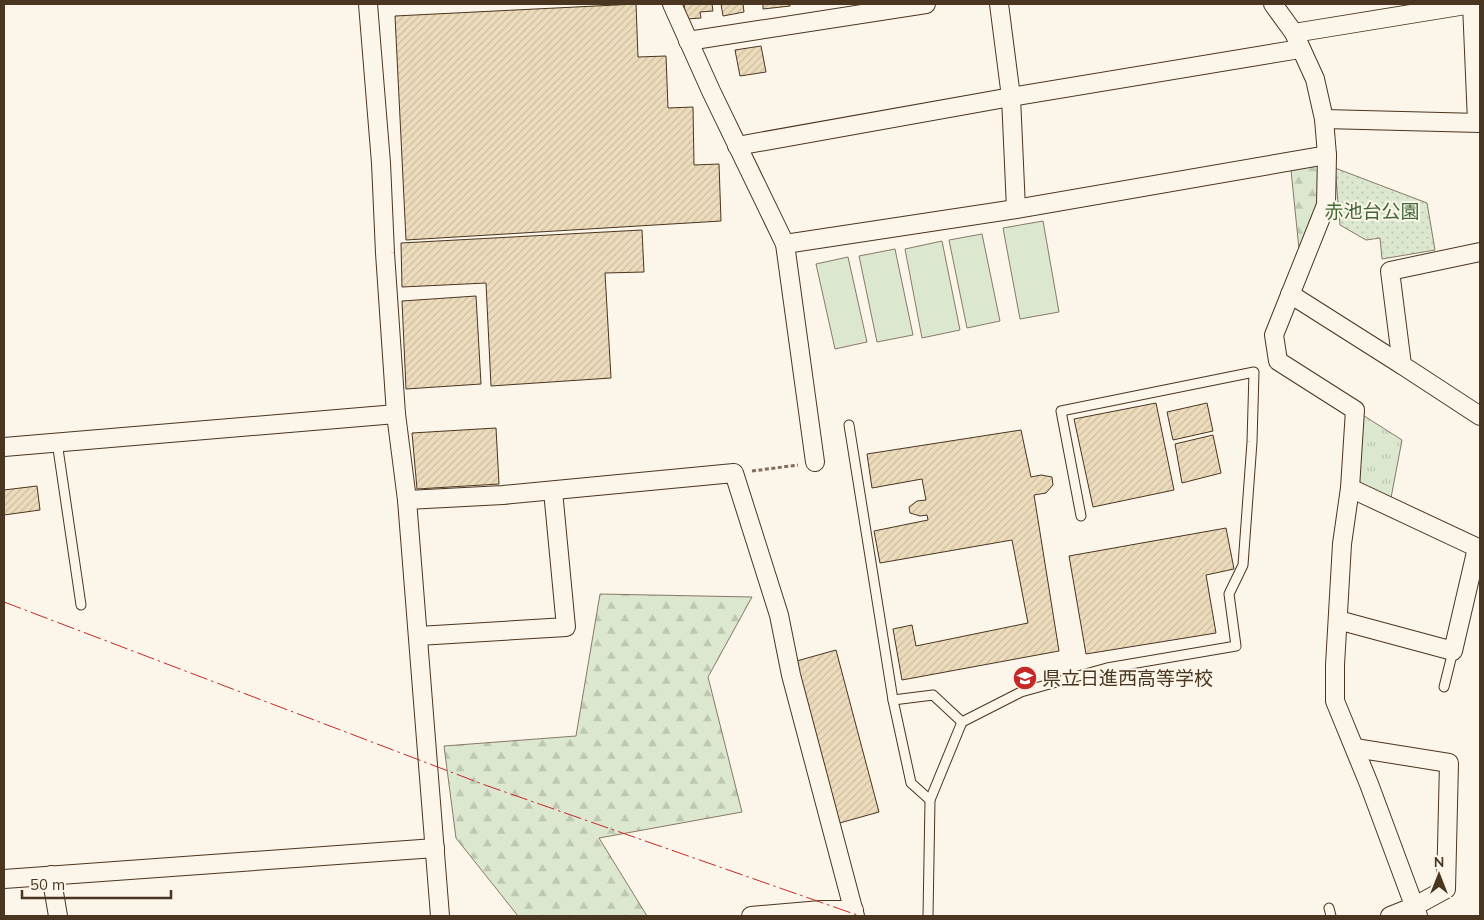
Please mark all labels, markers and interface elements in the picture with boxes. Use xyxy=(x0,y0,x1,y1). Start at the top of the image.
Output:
park label: 赤池台公園 xyxy=(1324,199,1420,223)
school or university icon: 県立日進西高等学校 xyxy=(1012,665,1038,691)
place label: 県立日進西高等学校 xyxy=(1042,666,1213,690)
north arrow xyxy=(1414,850,1464,900)
text: N xyxy=(1434,853,1444,871)
scale bar xyxy=(22,868,171,900)
text: 50 m xyxy=(30,875,65,894)

